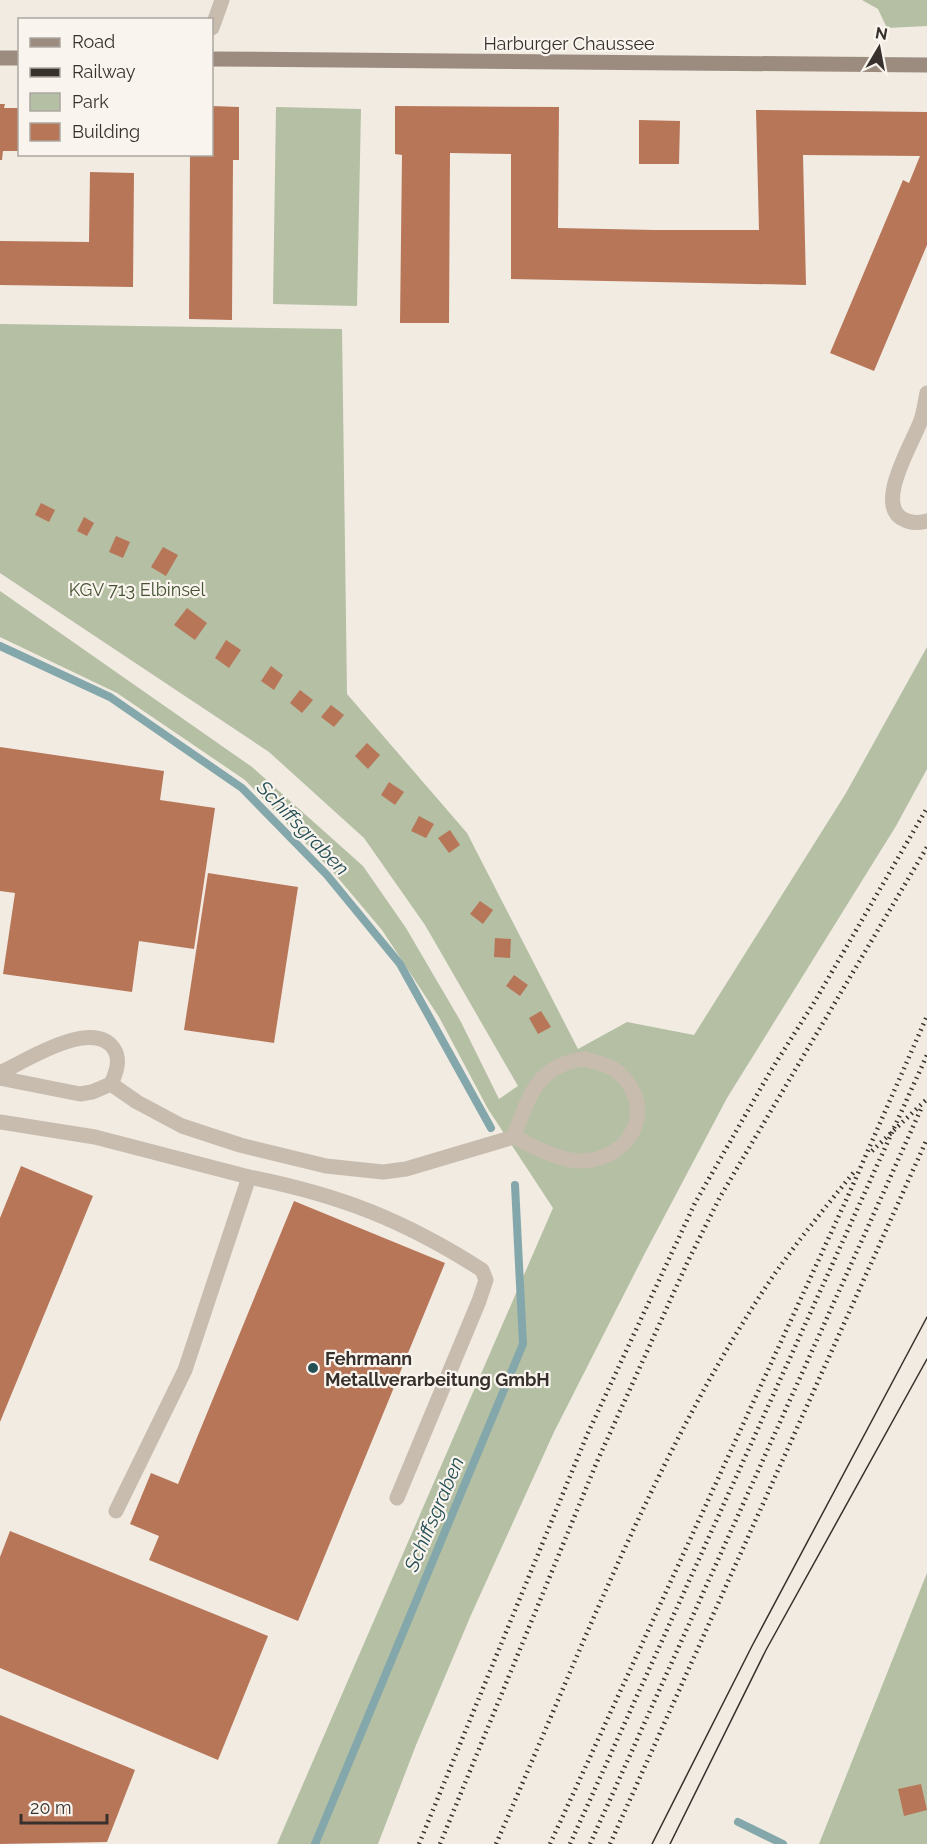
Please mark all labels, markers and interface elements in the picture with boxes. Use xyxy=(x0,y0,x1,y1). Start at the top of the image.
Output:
legend xyxy=(18,18,213,156)
north arrow xyxy=(849,18,909,78)
text: N xyxy=(874,23,889,44)
text: Road xyxy=(72,31,115,52)
street label: Harburger Chaussee xyxy=(483,33,655,54)
text: Railway xyxy=(72,61,136,82)
text: Park xyxy=(72,91,109,112)
text: Building xyxy=(72,121,140,142)
park label: KGV 713 Elbinsel xyxy=(69,579,205,600)
water label: Schiffsgraben xyxy=(251,775,354,880)
place label: Fehrmann Metallverarbeitung GmbH xyxy=(325,1348,550,1390)
marker: Fehrmann Metallverarbeitung GmbH xyxy=(306,1361,320,1375)
water label: Schiffsgraben xyxy=(399,1453,469,1576)
scale bar xyxy=(21,1787,106,1825)
text: 20 m xyxy=(30,1797,72,1818)

